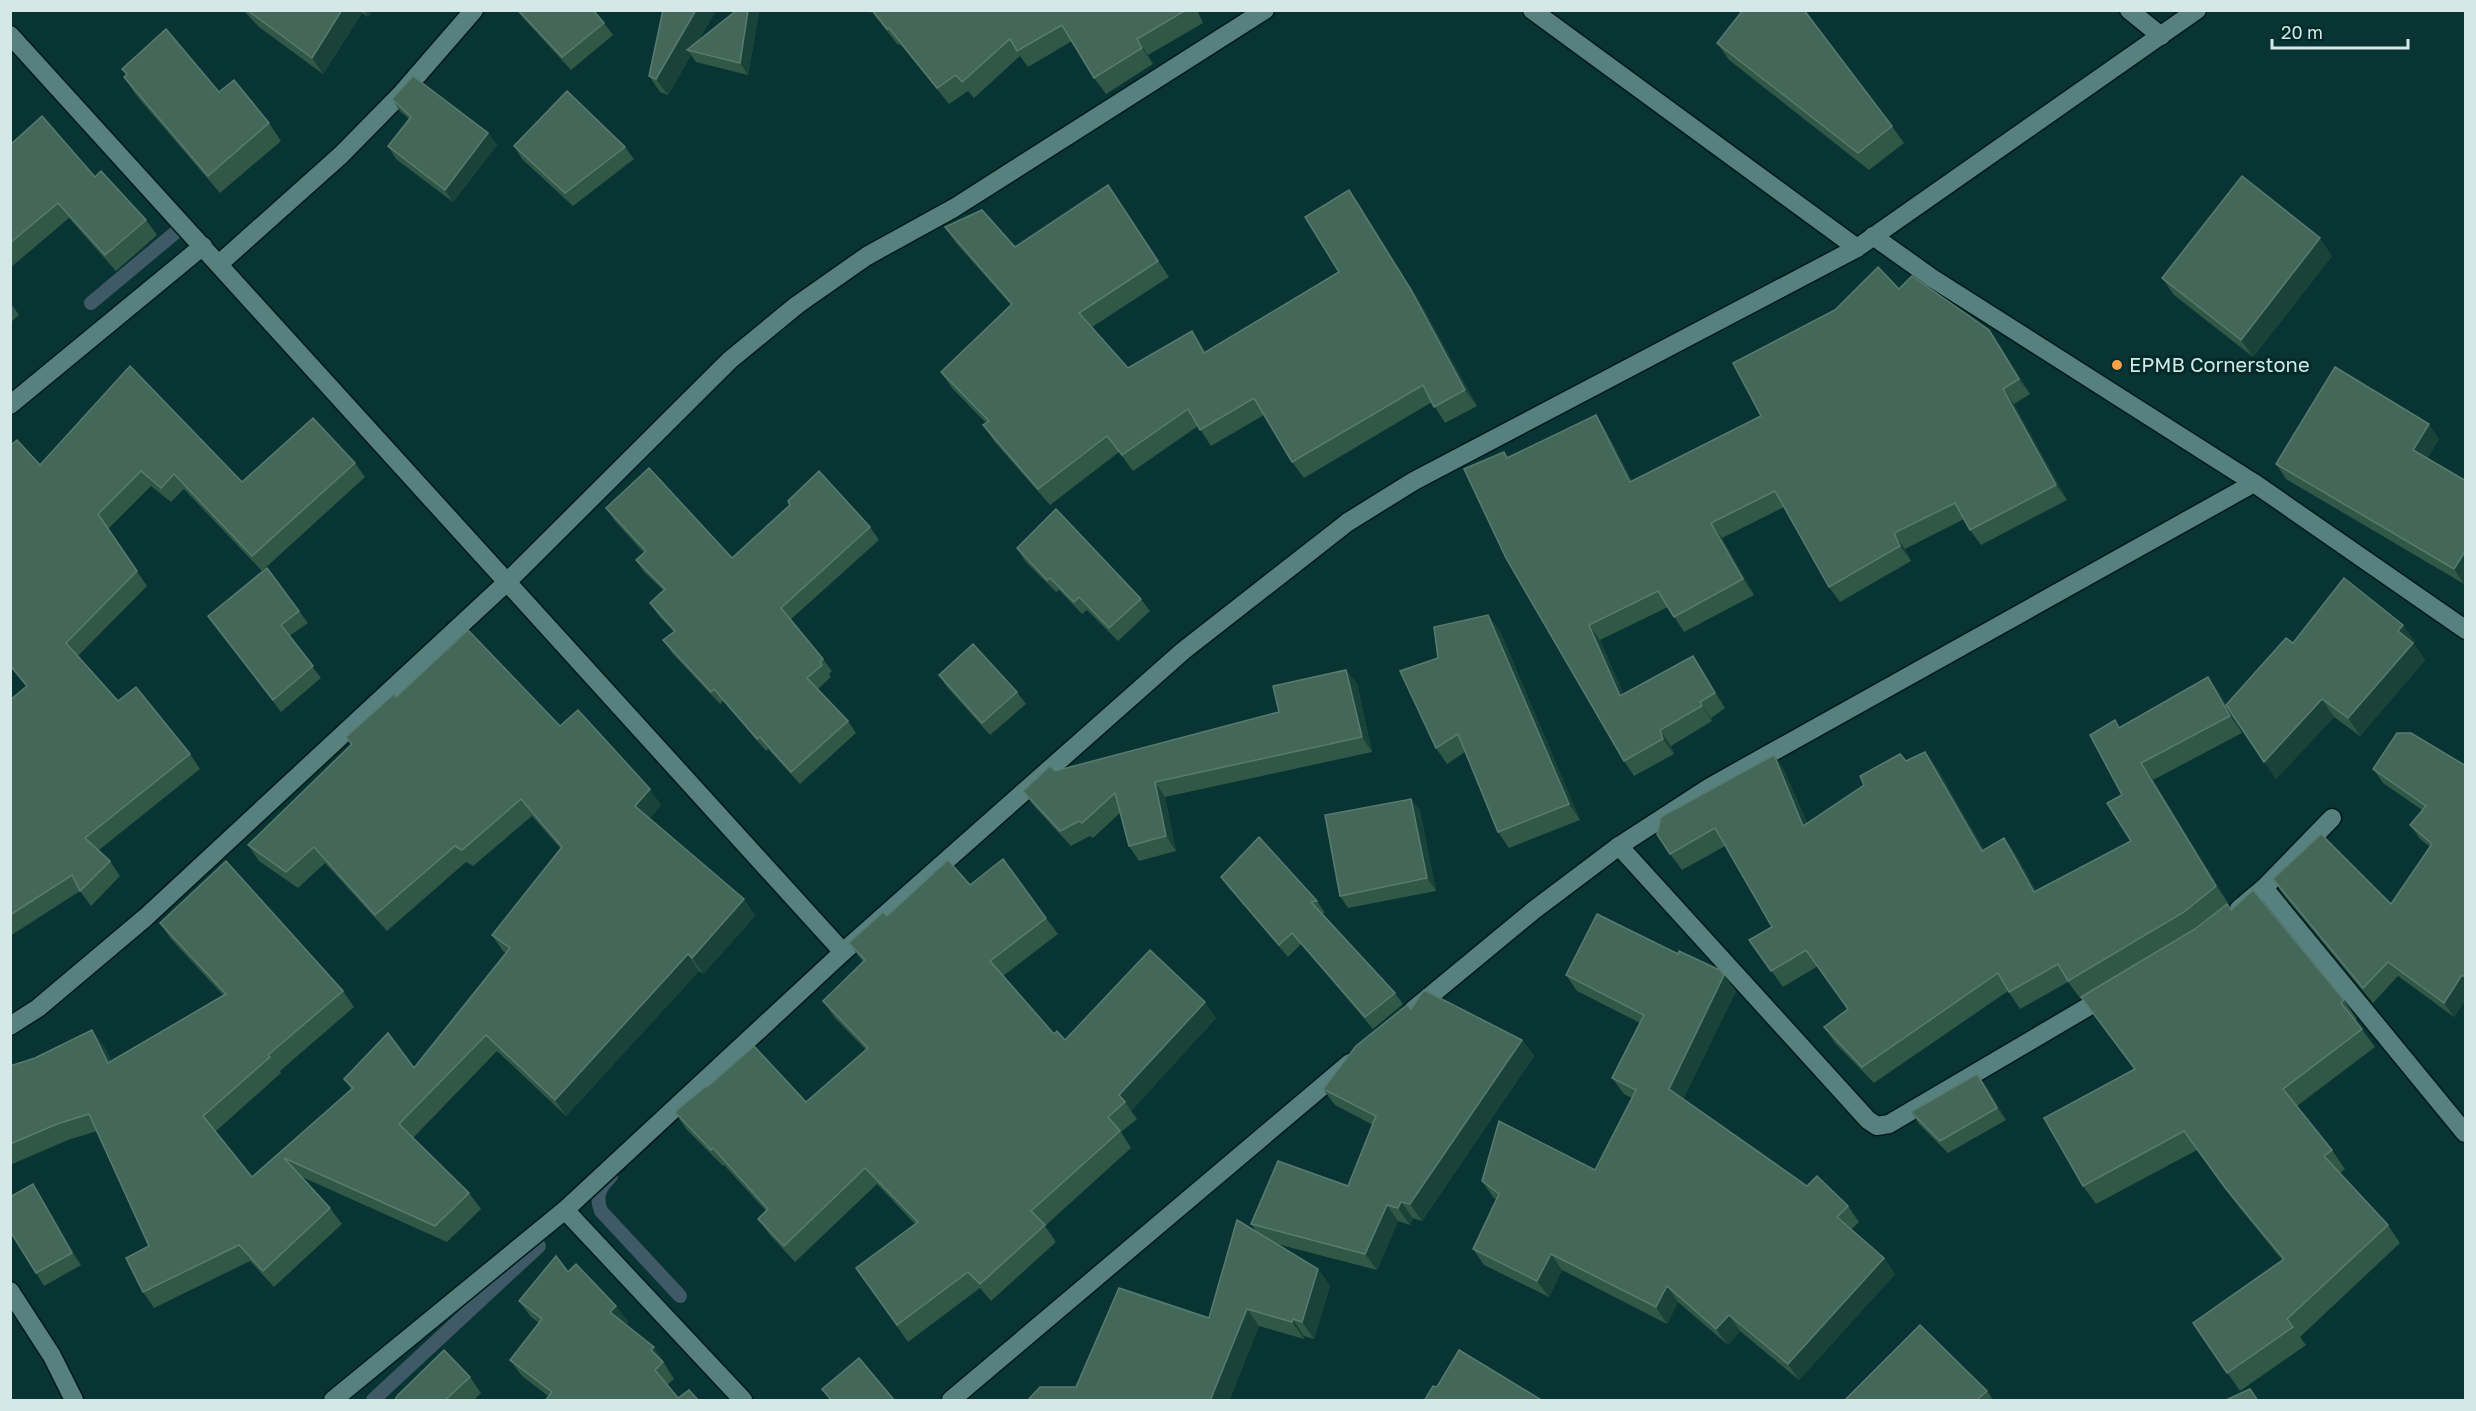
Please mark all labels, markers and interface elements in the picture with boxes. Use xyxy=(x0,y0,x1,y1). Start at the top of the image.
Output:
scale bar xyxy=(2272,12,2408,50)
text: 20 m xyxy=(2281,21,2323,43)
place label: EPMB Cornerstone xyxy=(2129,352,2310,376)
marker: EPMB Cornerstone xyxy=(2110,358,2124,372)

